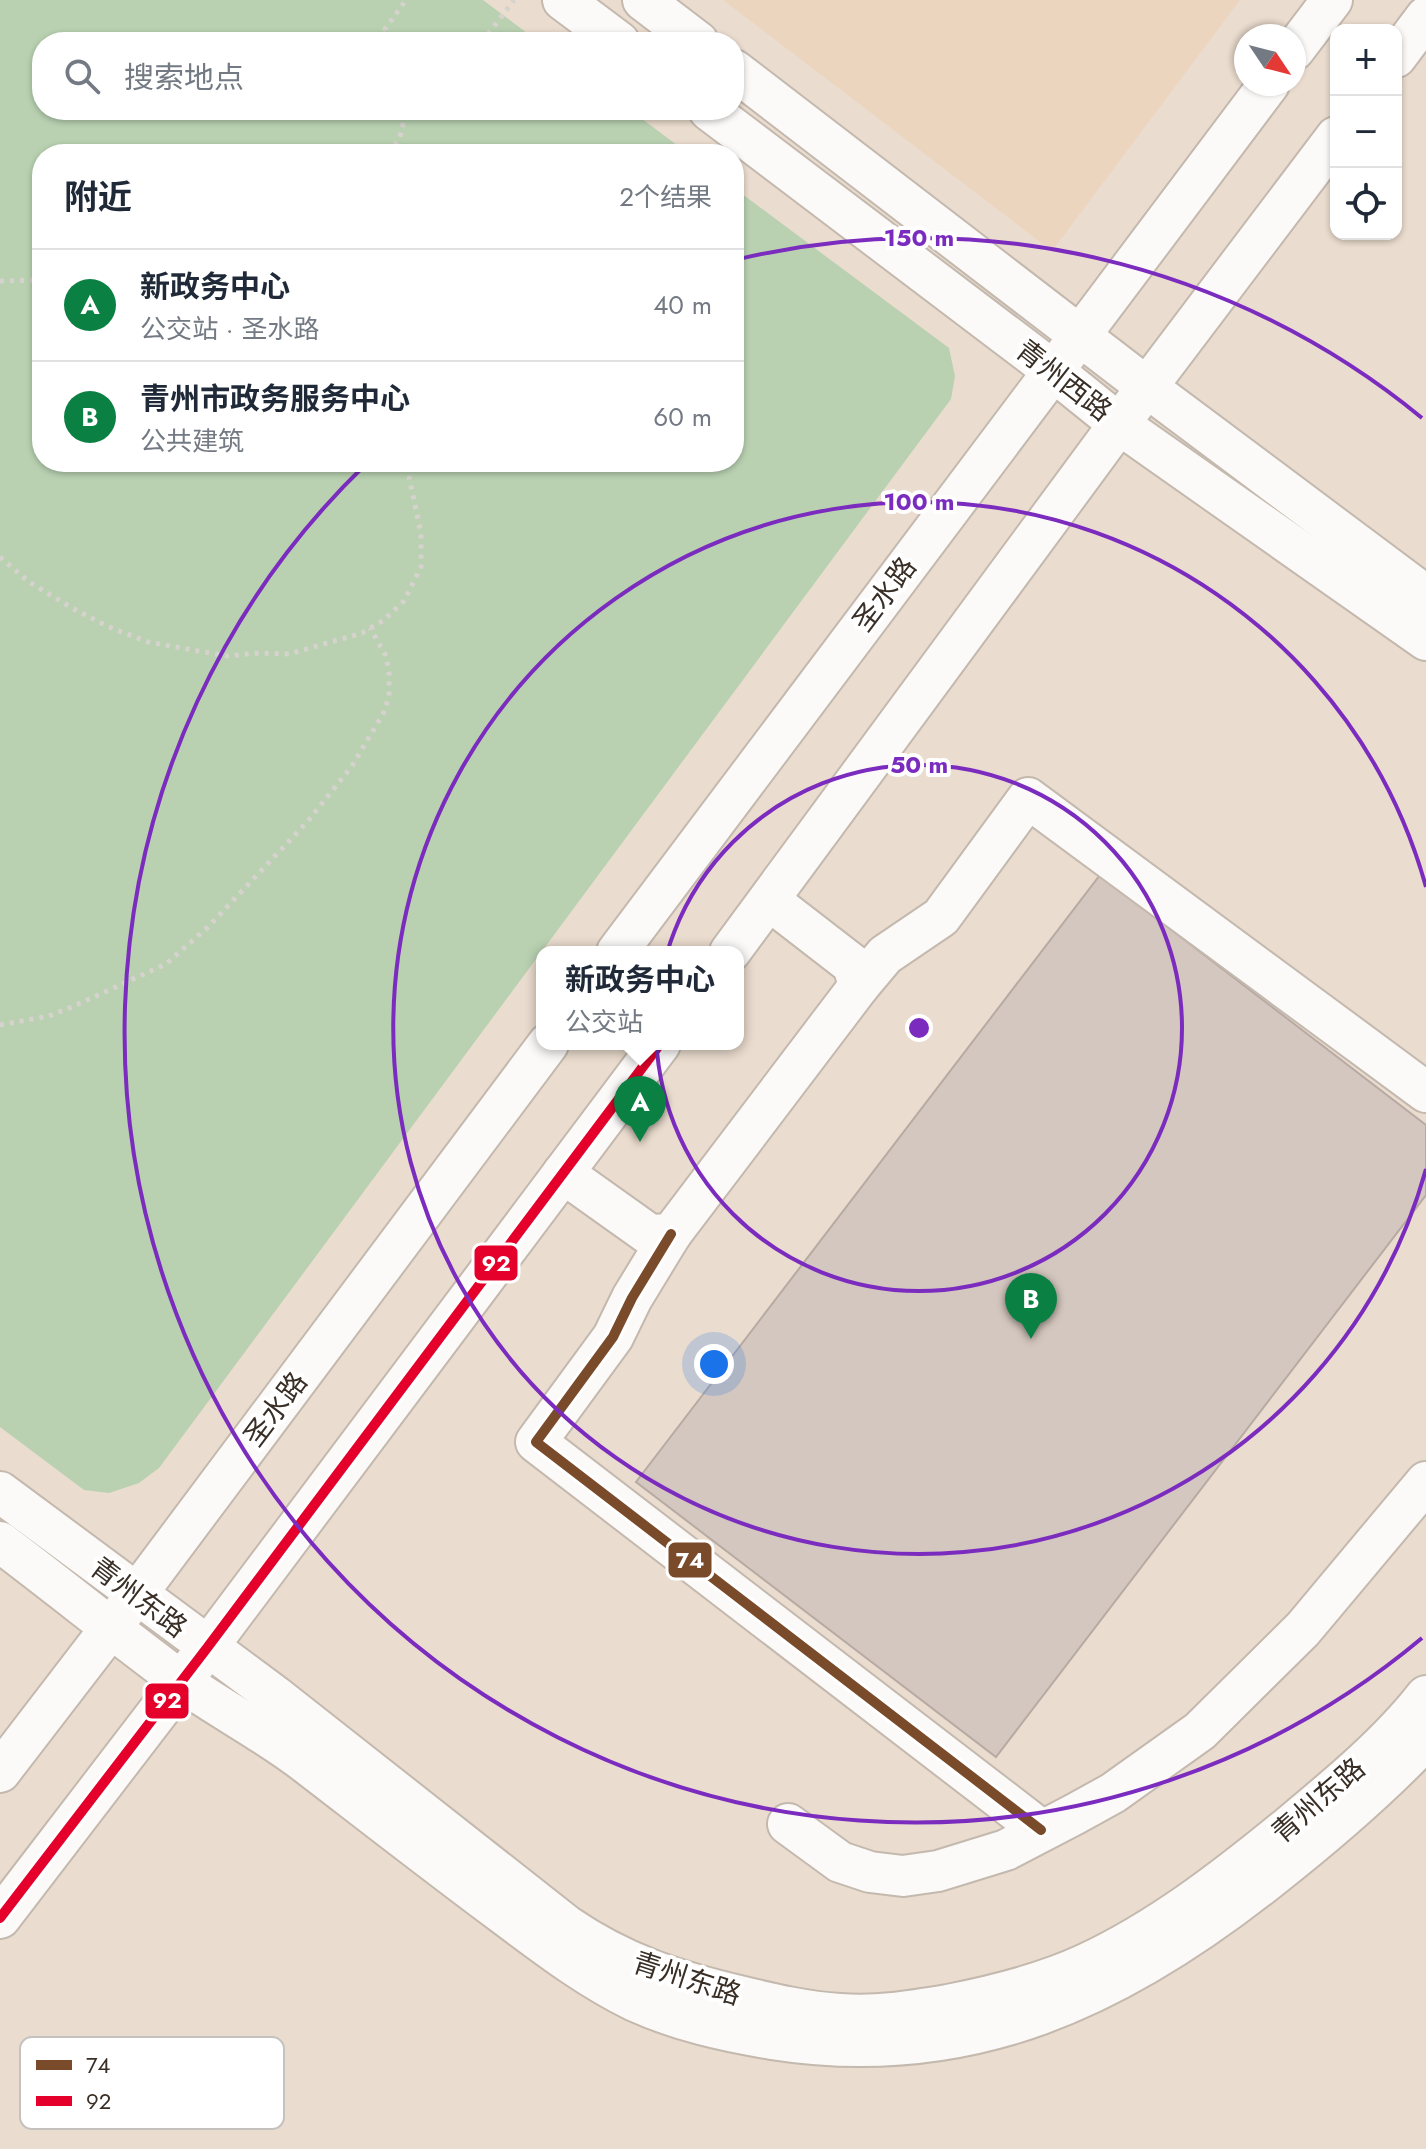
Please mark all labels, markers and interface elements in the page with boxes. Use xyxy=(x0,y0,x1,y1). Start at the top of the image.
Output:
north arrow xyxy=(1234,24,1306,96)
map controls xyxy=(1330,24,1402,240)
button: + xyxy=(1330,24,1402,96)
search box xyxy=(32,32,744,120)
icon: search xyxy=(60,54,104,98)
text: 搜索地点 xyxy=(124,56,244,99)
button: − xyxy=(1330,96,1402,168)
button: locate xyxy=(1330,168,1402,240)
text: 附近 xyxy=(64,173,132,222)
text: 2个结果 xyxy=(619,178,712,216)
text: 150 m xyxy=(884,220,954,255)
text: 新政务中心 xyxy=(140,265,290,308)
text: A xyxy=(80,286,100,324)
text: 40 m xyxy=(653,286,712,324)
text: 公交站 · 圣水路 xyxy=(140,310,319,348)
street label: 青州西路 xyxy=(1007,330,1120,431)
text: 青州市政务服务中心 xyxy=(140,377,410,420)
text: B xyxy=(81,398,99,436)
text: 60 m xyxy=(653,398,712,436)
text: 公共建筑 xyxy=(140,422,244,460)
text: 100 m xyxy=(884,484,954,519)
street label: 圣水路 xyxy=(843,548,926,640)
text: 50 m xyxy=(890,747,948,782)
popup xyxy=(536,946,744,1050)
text: 新政务中心 xyxy=(565,958,715,1001)
text: 公交站 xyxy=(565,1003,643,1041)
centre of rings xyxy=(905,1014,933,1042)
pin: A xyxy=(614,1076,666,1142)
line badge: 92 xyxy=(473,1244,519,1282)
text: 92 xyxy=(481,1247,511,1279)
pin: B xyxy=(1005,1273,1057,1339)
your location xyxy=(694,1344,734,1384)
street label: 圣水路 xyxy=(234,1363,317,1455)
line badge: 74 xyxy=(667,1541,713,1579)
text: 74 xyxy=(676,1544,704,1576)
street label: 青州东路 xyxy=(82,1547,196,1647)
line badge: 92 xyxy=(144,1682,190,1720)
text: 92 xyxy=(152,1684,182,1716)
street label: 青州东路 xyxy=(1263,1748,1374,1853)
street label: 青州东路 xyxy=(627,1942,746,2015)
legend xyxy=(20,2037,284,2129)
text: 74 xyxy=(86,2049,111,2081)
text: 92 xyxy=(86,2085,111,2117)

